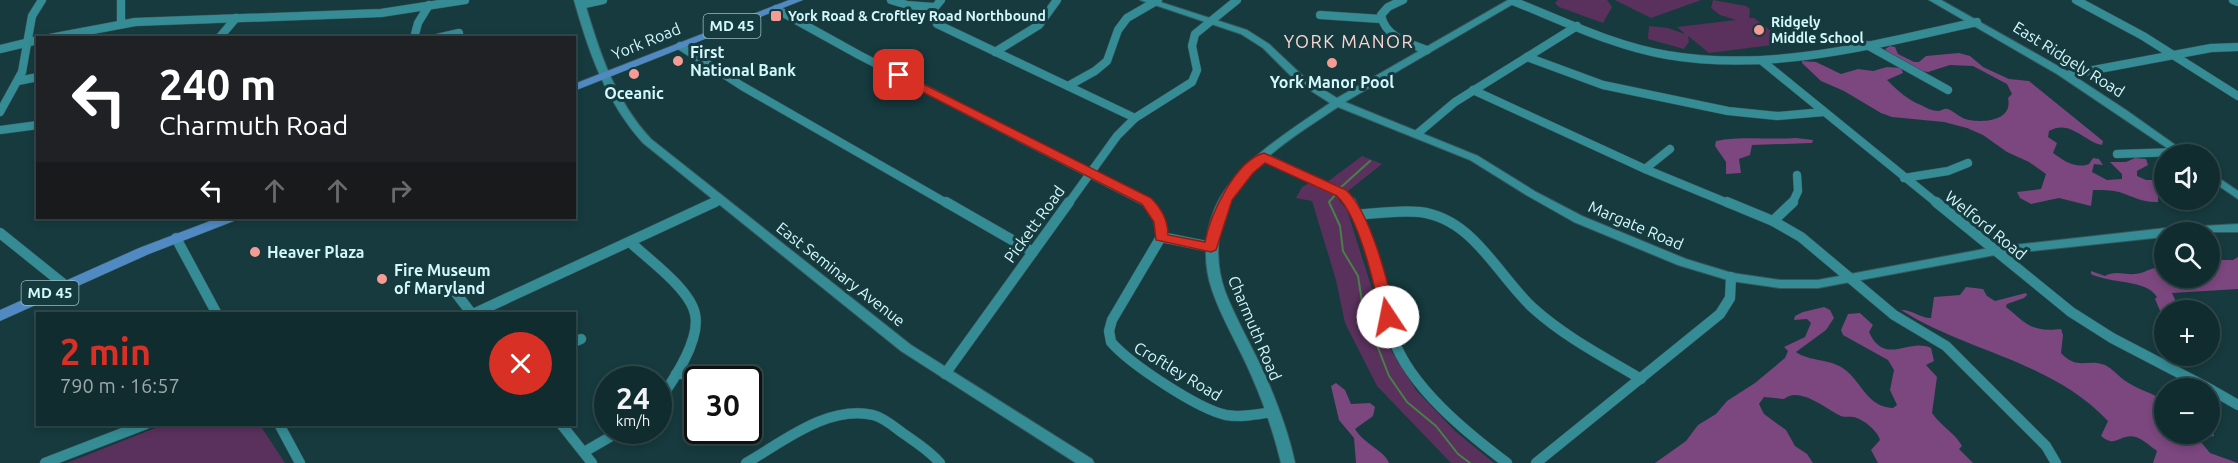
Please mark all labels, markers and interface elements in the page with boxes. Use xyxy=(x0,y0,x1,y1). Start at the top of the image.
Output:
place label: York Road & Croftley Road Northbound xyxy=(788,8,1046,24)
marker: York Road & Croftley Road Northbound xyxy=(769,9,783,23)
road number: MD 45 xyxy=(704,14,760,38)
place label: Ridgely Middle School xyxy=(1771,14,1864,46)
street label: East Ridgely Road xyxy=(2010,18,2128,100)
street label: York Road xyxy=(609,19,683,63)
marker: Ridgely Middle School xyxy=(1752,23,1766,37)
district label: YORK MANOR xyxy=(1284,31,1414,51)
place label: First National Bank xyxy=(690,43,796,79)
pin xyxy=(873,49,924,100)
marker: First National Bank xyxy=(671,54,685,68)
marker: York Manor Pool xyxy=(1325,56,1339,70)
icon: arrive xyxy=(882,58,915,91)
icon: left xyxy=(60,60,138,138)
text: 240 m xyxy=(159,61,276,108)
marker: Oceanic xyxy=(627,67,641,81)
place label: York Manor Pool xyxy=(1270,73,1394,91)
place label: Oceanic xyxy=(604,84,664,102)
text: Charmuth Road xyxy=(159,110,348,140)
map controls xyxy=(2154,144,2220,444)
button: sound xyxy=(2154,144,2220,210)
icon: left xyxy=(195,174,228,207)
icon: ahead xyxy=(258,174,291,207)
icon: ahead xyxy=(321,174,354,207)
icon: right xyxy=(384,174,417,207)
street label: Pickett Road xyxy=(1000,182,1068,266)
street label: Welford Road xyxy=(1942,187,2030,263)
street label: Margate Road xyxy=(1586,197,1686,253)
street label: East Seminary Avenue xyxy=(773,218,909,330)
button: search xyxy=(2154,222,2220,288)
place label: Heaver Plaza xyxy=(267,243,365,261)
marker: Heaver Plaza xyxy=(248,245,262,259)
place label: Fire Museum of Maryland xyxy=(394,261,490,297)
marker: Fire Museum of Maryland xyxy=(375,272,389,286)
street label: Charmuth Road xyxy=(1225,273,1285,383)
road number: MD 45 xyxy=(22,281,78,305)
position arrow xyxy=(1356,285,1420,349)
button: + xyxy=(2154,300,2220,366)
text: 2 min xyxy=(60,331,151,372)
button: close xyxy=(489,332,552,395)
street label: Croftley Road xyxy=(1131,338,1225,404)
speed limit sign: 30 xyxy=(684,366,762,444)
text: 790 m · 16:57 xyxy=(60,374,180,397)
button: − xyxy=(2154,378,2220,444)
text: 24 xyxy=(616,381,650,415)
text: km/h xyxy=(616,412,650,429)

